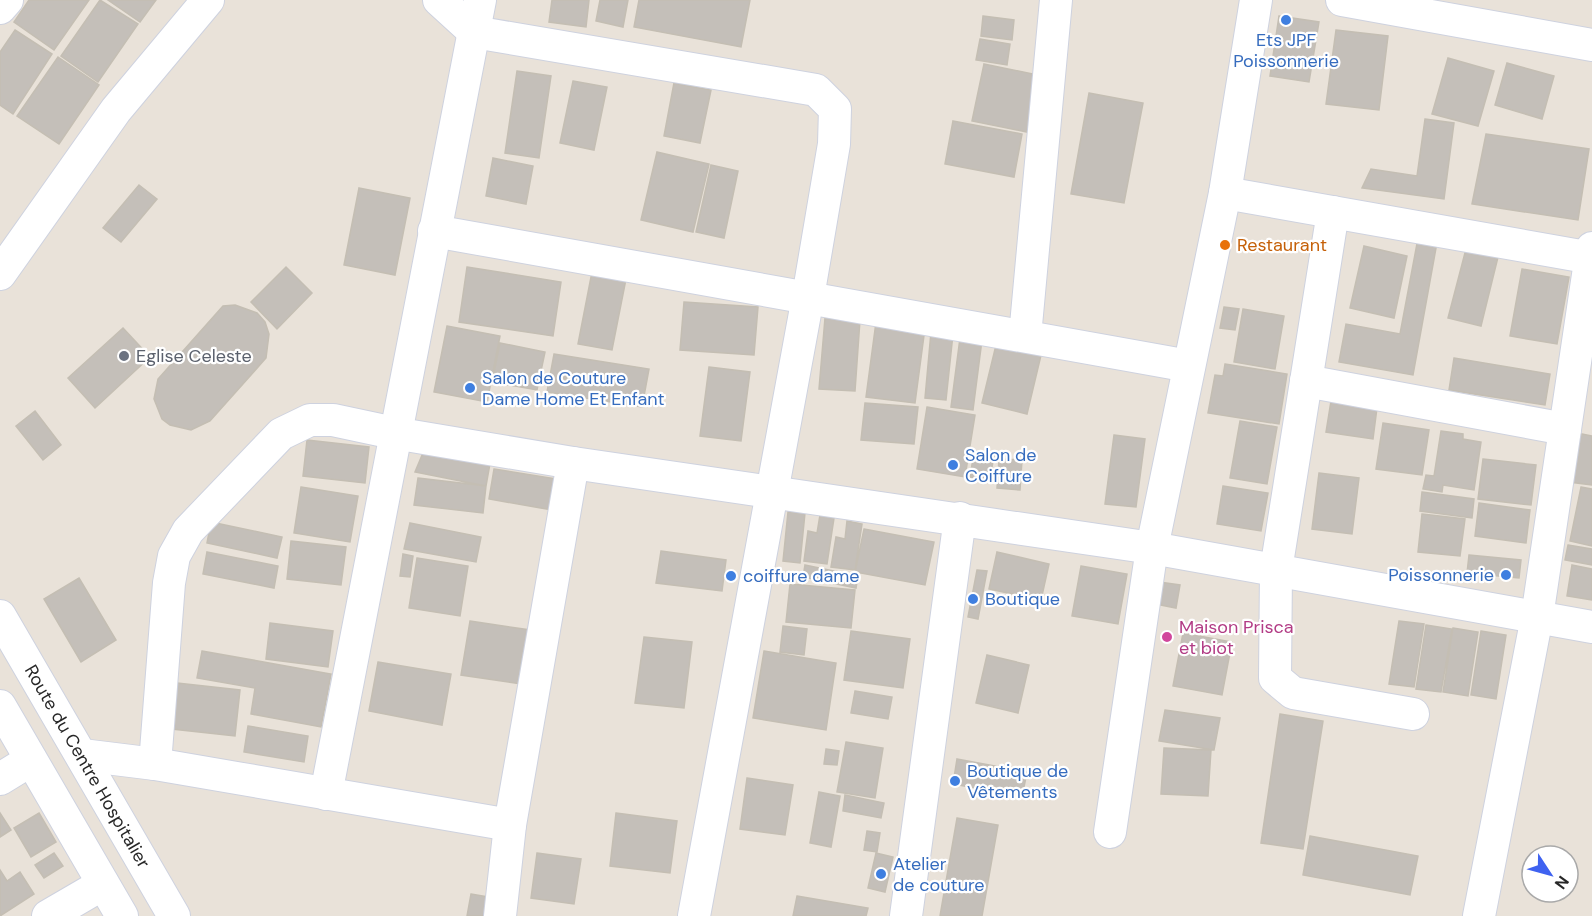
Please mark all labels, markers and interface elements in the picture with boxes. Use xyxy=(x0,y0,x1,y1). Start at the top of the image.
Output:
marker: Ets JPF Poissonnerie xyxy=(1279,13,1293,27)
place label: Ets JPF Poissonnerie xyxy=(1233,28,1339,73)
place label: Restaurant xyxy=(1237,233,1327,257)
marker: Restaurant xyxy=(1218,238,1232,252)
place label: Eglise Celeste xyxy=(136,344,252,368)
marker: Eglise Celeste xyxy=(117,349,131,363)
place label: Salon de Couture Dame Home Et Enfant xyxy=(482,366,665,411)
marker: Salon de Couture Dame Home Et Enfant xyxy=(463,381,477,395)
place label: Salon de Coiffure xyxy=(965,443,1037,488)
marker: Salon de Coiffure xyxy=(946,458,960,472)
place label: Poissonnerie xyxy=(1388,563,1494,587)
place label: coiffure dame xyxy=(743,564,860,588)
marker: Poissonnerie xyxy=(1499,568,1513,582)
marker: coiffure dame xyxy=(724,569,738,583)
place label: Boutique xyxy=(985,587,1060,611)
marker: Boutique xyxy=(966,592,980,606)
place label: Maison Prisca et biot xyxy=(1179,615,1294,660)
marker: Maison Prisca et biot xyxy=(1160,630,1174,644)
street label: Route du Centre Hospitalier xyxy=(19,661,156,873)
place label: Boutique de Vêtements xyxy=(967,759,1068,804)
marker: Boutique de Vêtements xyxy=(948,774,962,788)
north arrow xyxy=(1520,844,1580,904)
place label: Atelier de couture xyxy=(893,852,985,897)
marker: Atelier de couture xyxy=(874,867,888,881)
text: N xyxy=(1550,872,1574,893)

